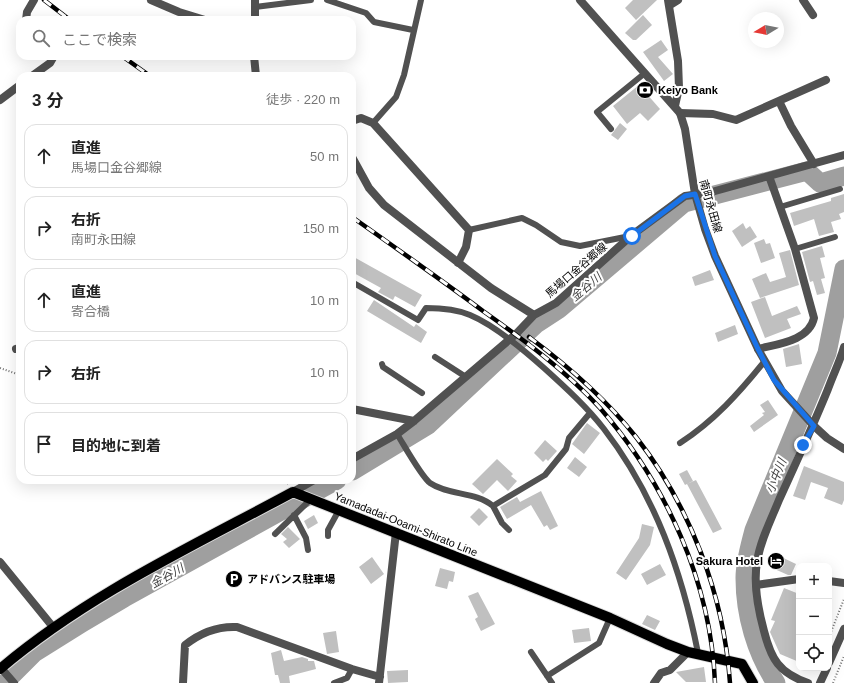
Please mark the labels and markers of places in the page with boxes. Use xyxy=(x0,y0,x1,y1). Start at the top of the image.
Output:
bank icon: Keiyo Bank xyxy=(635,80,655,100)
place label: Keiyo Bank xyxy=(658,84,719,96)
hotel icon: Sakura Hotel xyxy=(766,551,786,571)
place label: Sakura Hotel xyxy=(696,555,763,567)
parking icon: アドバンス駐車場 xyxy=(224,569,244,589)
place label: アドバンス駐車場 xyxy=(247,573,335,585)

